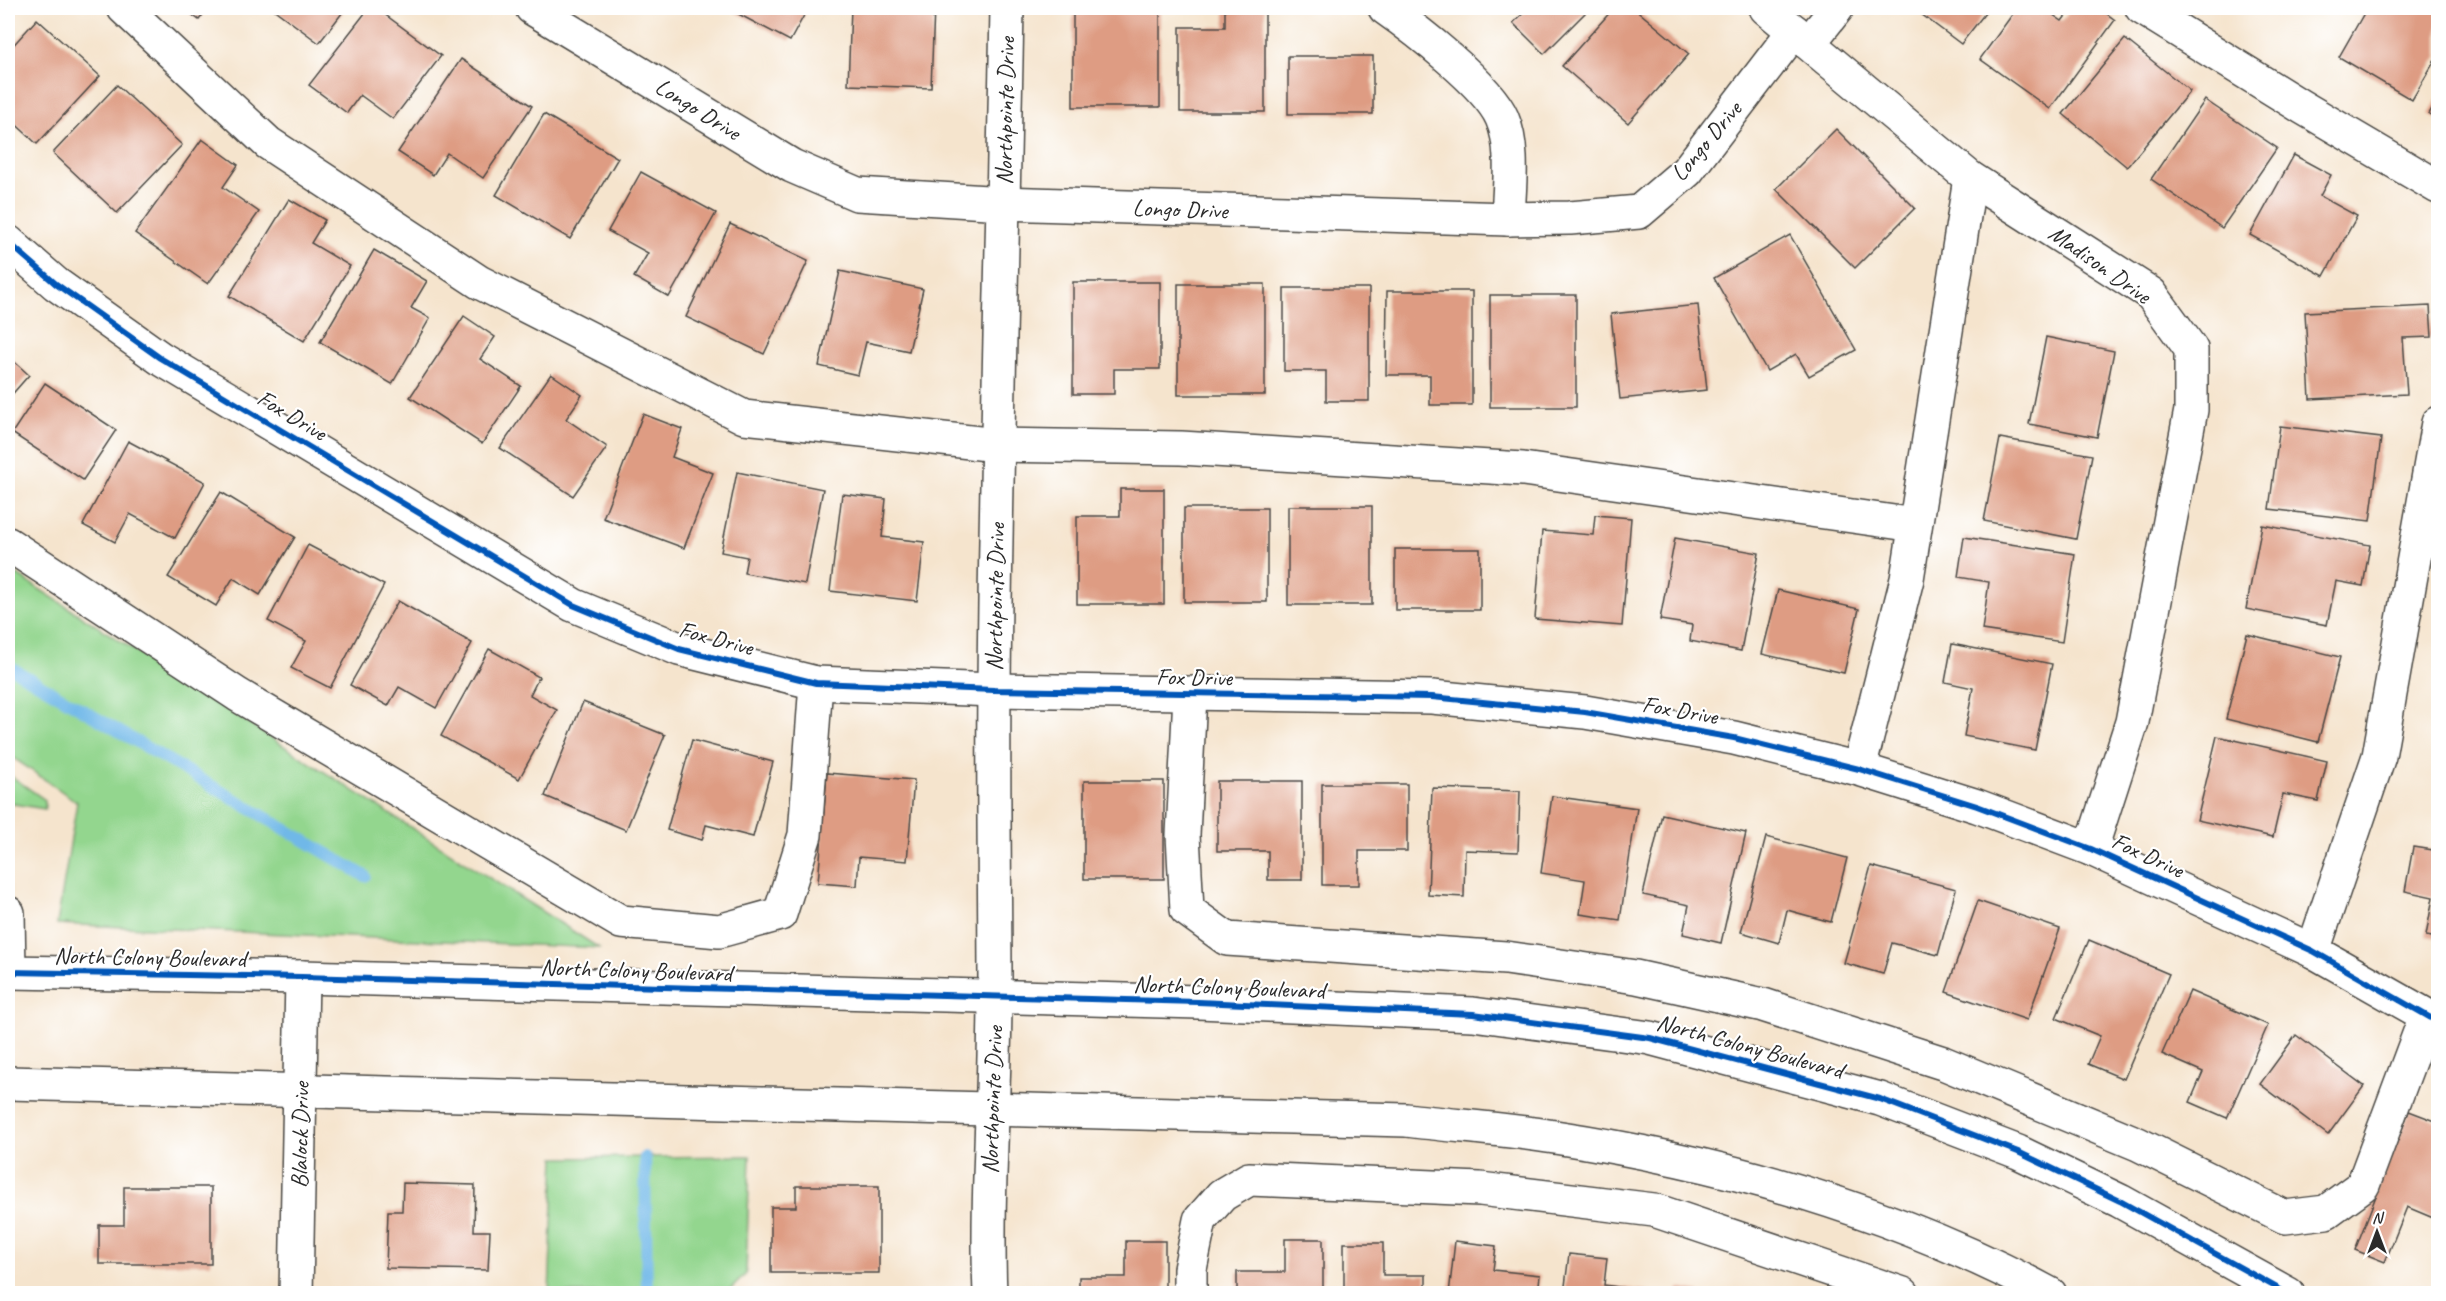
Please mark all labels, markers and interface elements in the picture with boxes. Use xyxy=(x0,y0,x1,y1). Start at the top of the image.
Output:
street label: Northpointe Drive xyxy=(989,35,1021,185)
street label: Longo Drive xyxy=(650,71,748,148)
street label: Longo Drive xyxy=(1664,93,1749,187)
street label: Longo Drive xyxy=(1132,192,1230,226)
street label: Madison Drive xyxy=(2043,218,2159,311)
street label: Fox Drive xyxy=(252,383,334,448)
street label: Northpointe Drive xyxy=(979,521,1011,671)
street label: Fox Drive xyxy=(676,614,759,663)
street label: Fox Drive xyxy=(1156,661,1234,693)
street label: Fox Drive xyxy=(1640,689,1722,732)
street label: Fox Drive xyxy=(2107,825,2191,886)
street label: North Colony Boulevard xyxy=(54,940,250,974)
street label: North Colony Boulevard xyxy=(540,952,736,988)
street label: North Colony Boulevard xyxy=(1133,969,1329,1005)
street label: North Colony Boulevard xyxy=(1654,1007,1850,1086)
street label: Northpointe Drive xyxy=(974,1023,1010,1174)
street label: Blalock Drive xyxy=(284,1080,316,1188)
north arrow xyxy=(2347,1202,2407,1262)
text: N xyxy=(2372,1208,2385,1228)

